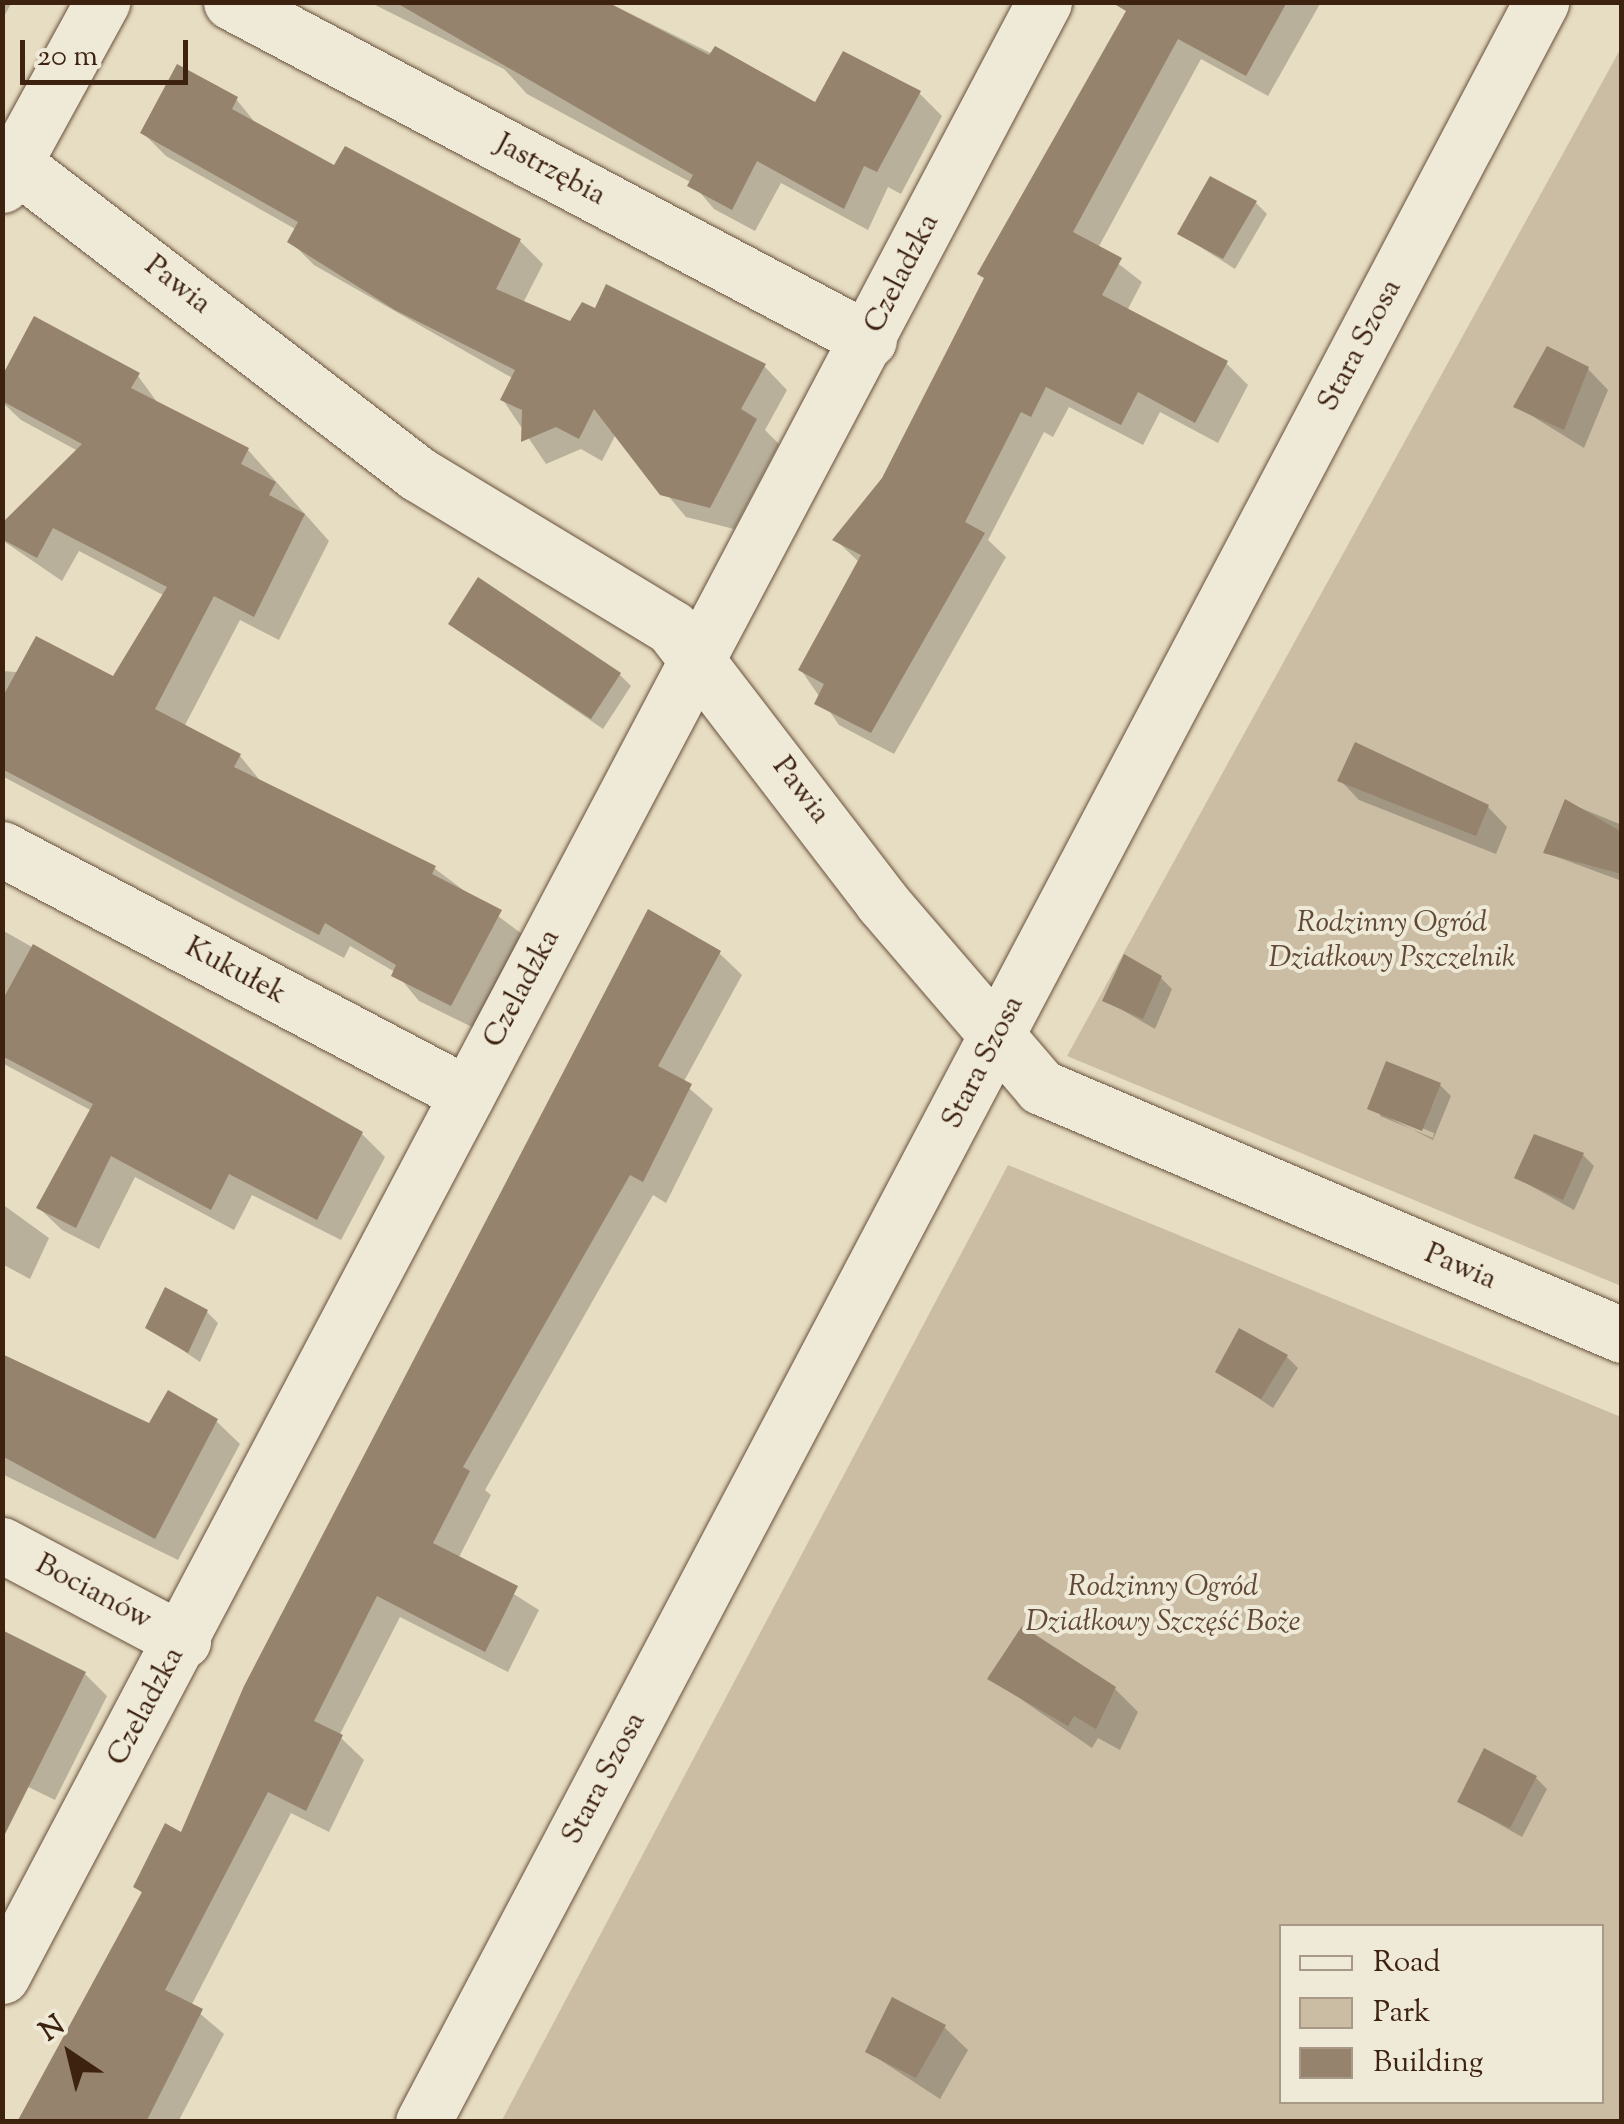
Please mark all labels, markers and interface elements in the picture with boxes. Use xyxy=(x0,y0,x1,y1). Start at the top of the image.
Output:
scale bar xyxy=(25,20,192,82)
text: 20 m xyxy=(37,36,98,79)
street label: Jastrzębia xyxy=(489,127,611,215)
street label: Czeladzka xyxy=(858,208,948,340)
street label: Pawia xyxy=(136,249,218,323)
street label: Stara Szosa xyxy=(1311,274,1411,418)
street label: Pawia xyxy=(763,750,837,832)
park label: Rodzinny Ogród Działkowy Pszczelnik xyxy=(1268,906,1516,976)
street label: Czeladzka xyxy=(477,924,569,1054)
street label: Kukułek xyxy=(178,930,292,1014)
street label: Stara Szosa xyxy=(935,991,1033,1135)
street label: Pawia xyxy=(1419,1237,1501,1299)
street label: Bocianów xyxy=(29,1547,157,1639)
park label: Rodzinny Ogród Działkowy Szczęść Boże xyxy=(1025,1570,1301,1640)
street label: Czeladzka xyxy=(101,1642,193,1772)
street label: Stara Szosa xyxy=(555,1707,655,1851)
legend xyxy=(1279,1924,1604,2104)
text: Road xyxy=(1373,1942,1440,1985)
text: Park xyxy=(1373,1992,1430,2035)
north arrow xyxy=(20,2004,120,2104)
text: N xyxy=(32,2007,73,2052)
text: Building xyxy=(1373,2042,1483,2085)

